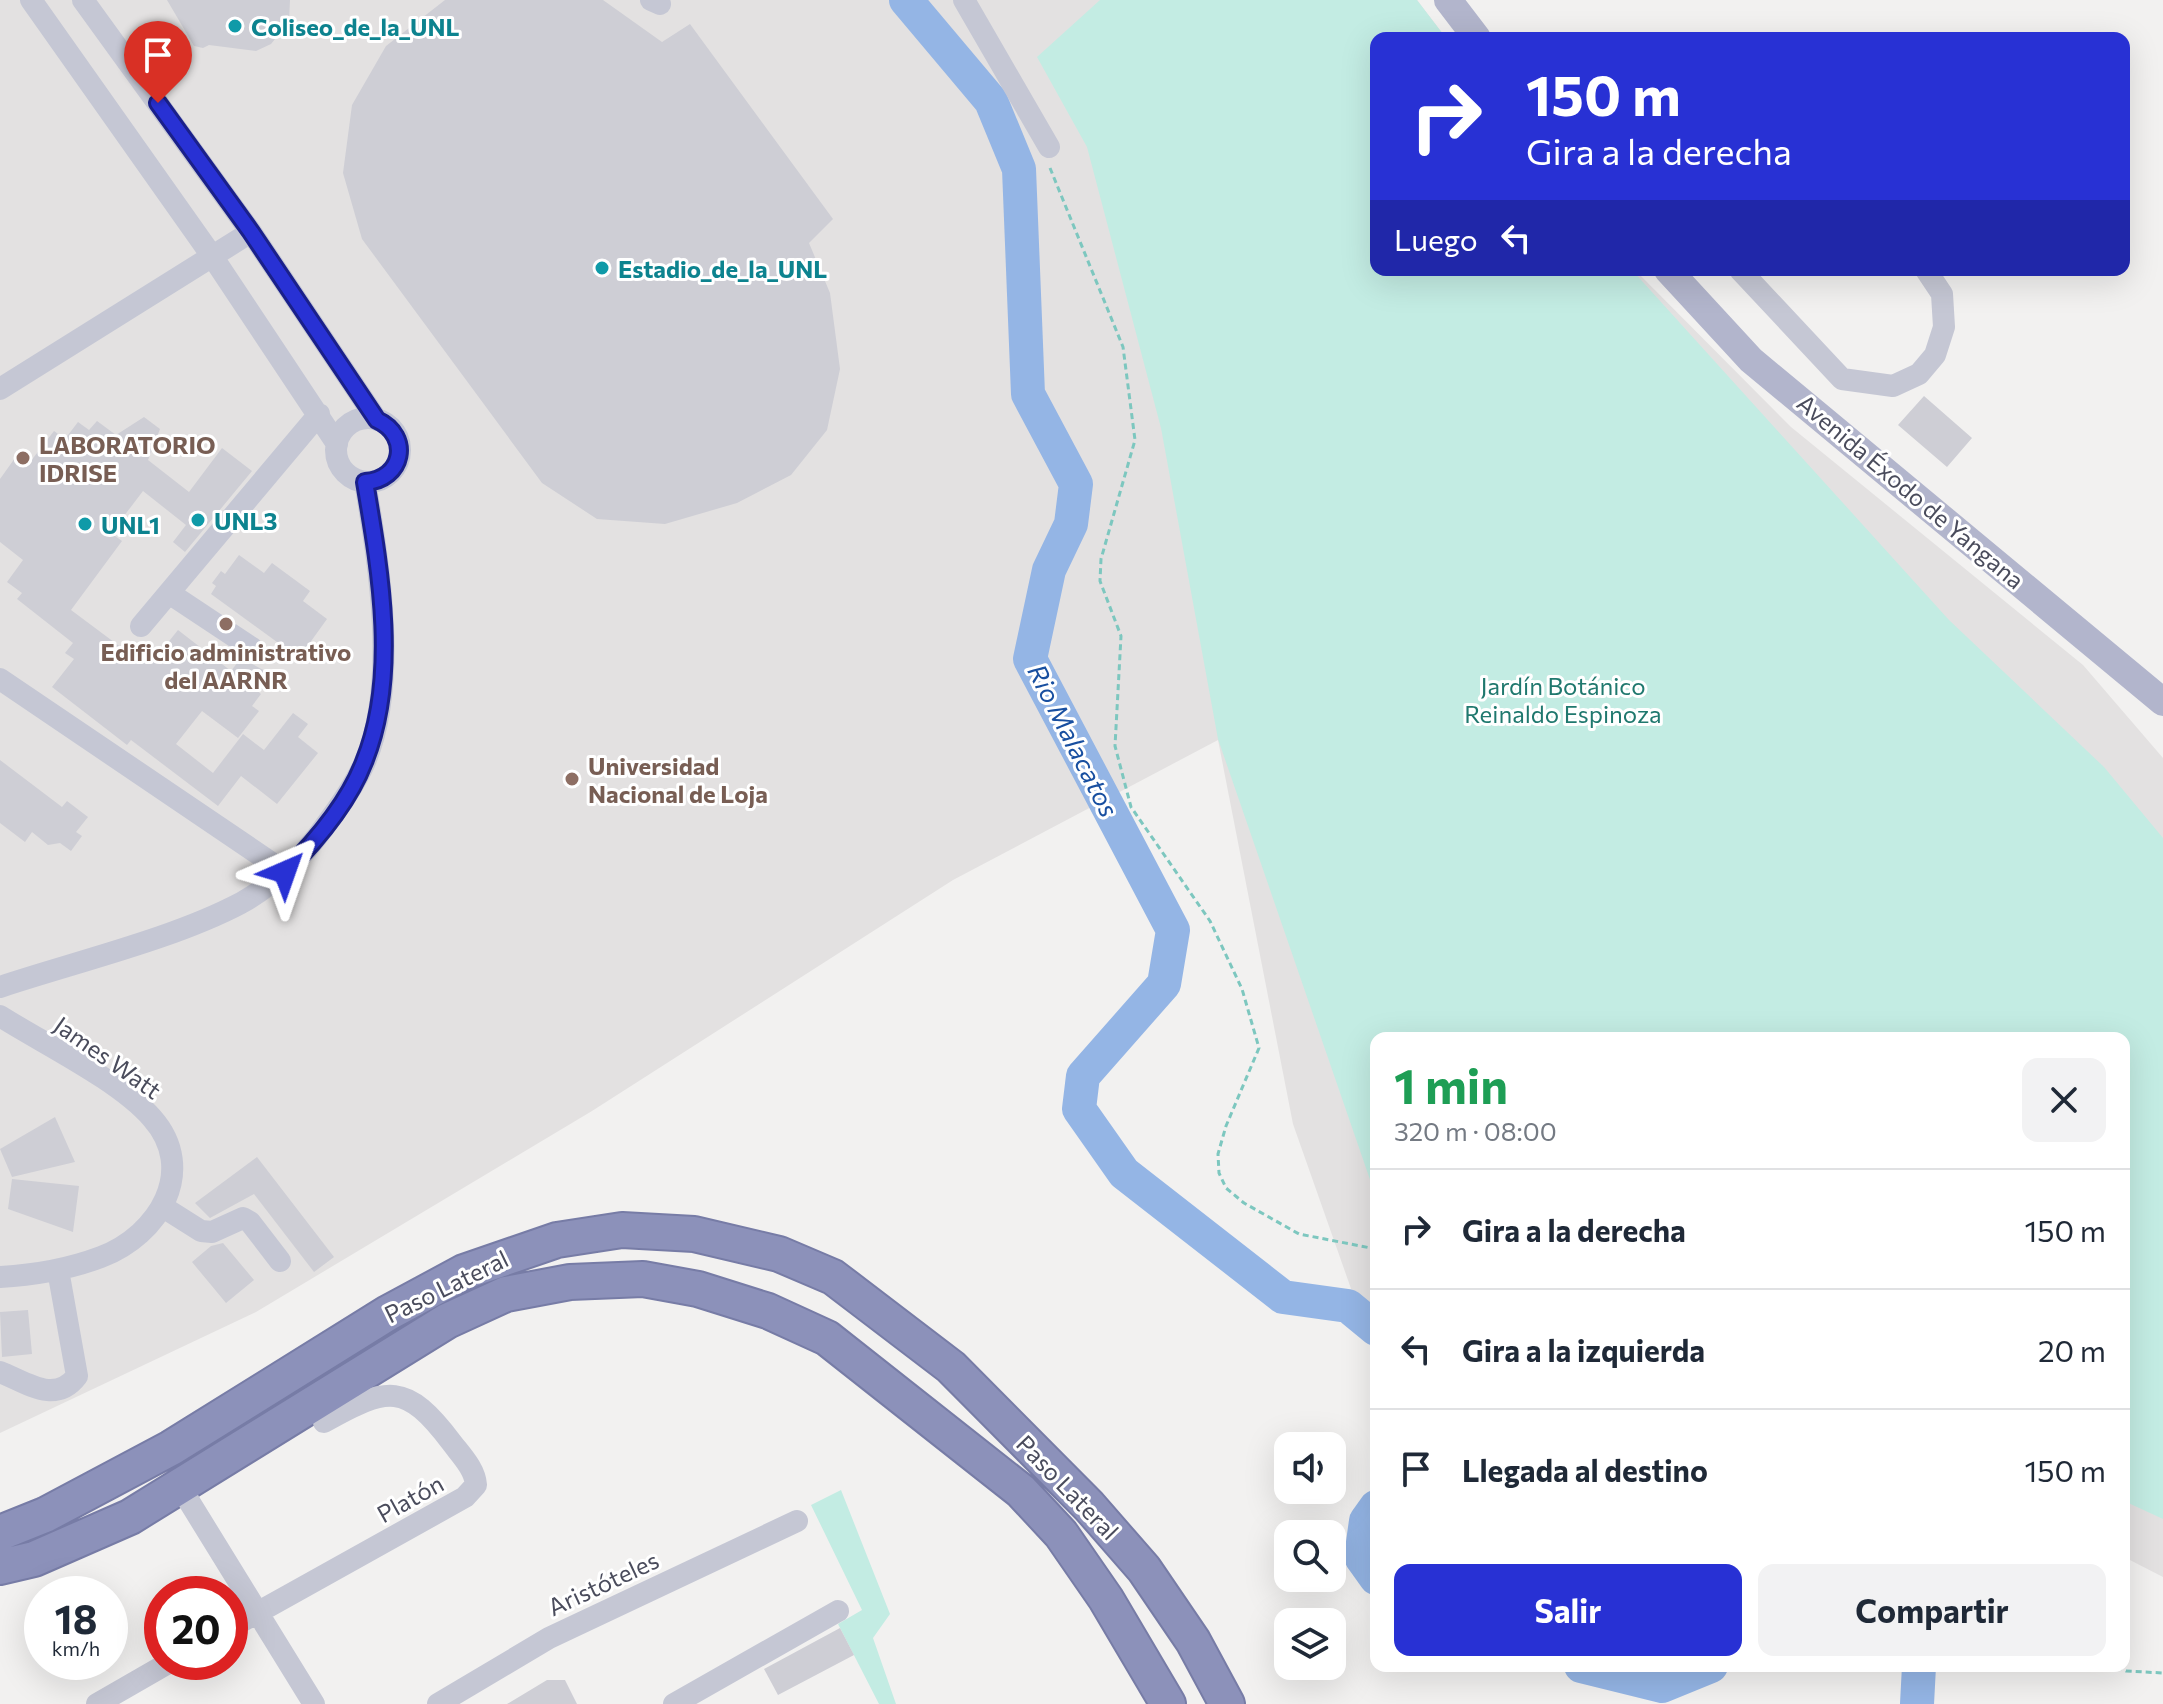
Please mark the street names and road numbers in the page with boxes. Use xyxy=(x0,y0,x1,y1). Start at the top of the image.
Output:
street label: Avenida Éxodo de Yangana xyxy=(1792,388,2030,594)
street label: James Watt xyxy=(49,1010,167,1105)
street label: Paso Lateral xyxy=(379,1244,513,1328)
street label: Paso Lateral xyxy=(1011,1429,1125,1545)
street label: Platón xyxy=(372,1468,448,1528)
street label: Aristóteles xyxy=(543,1545,663,1621)

